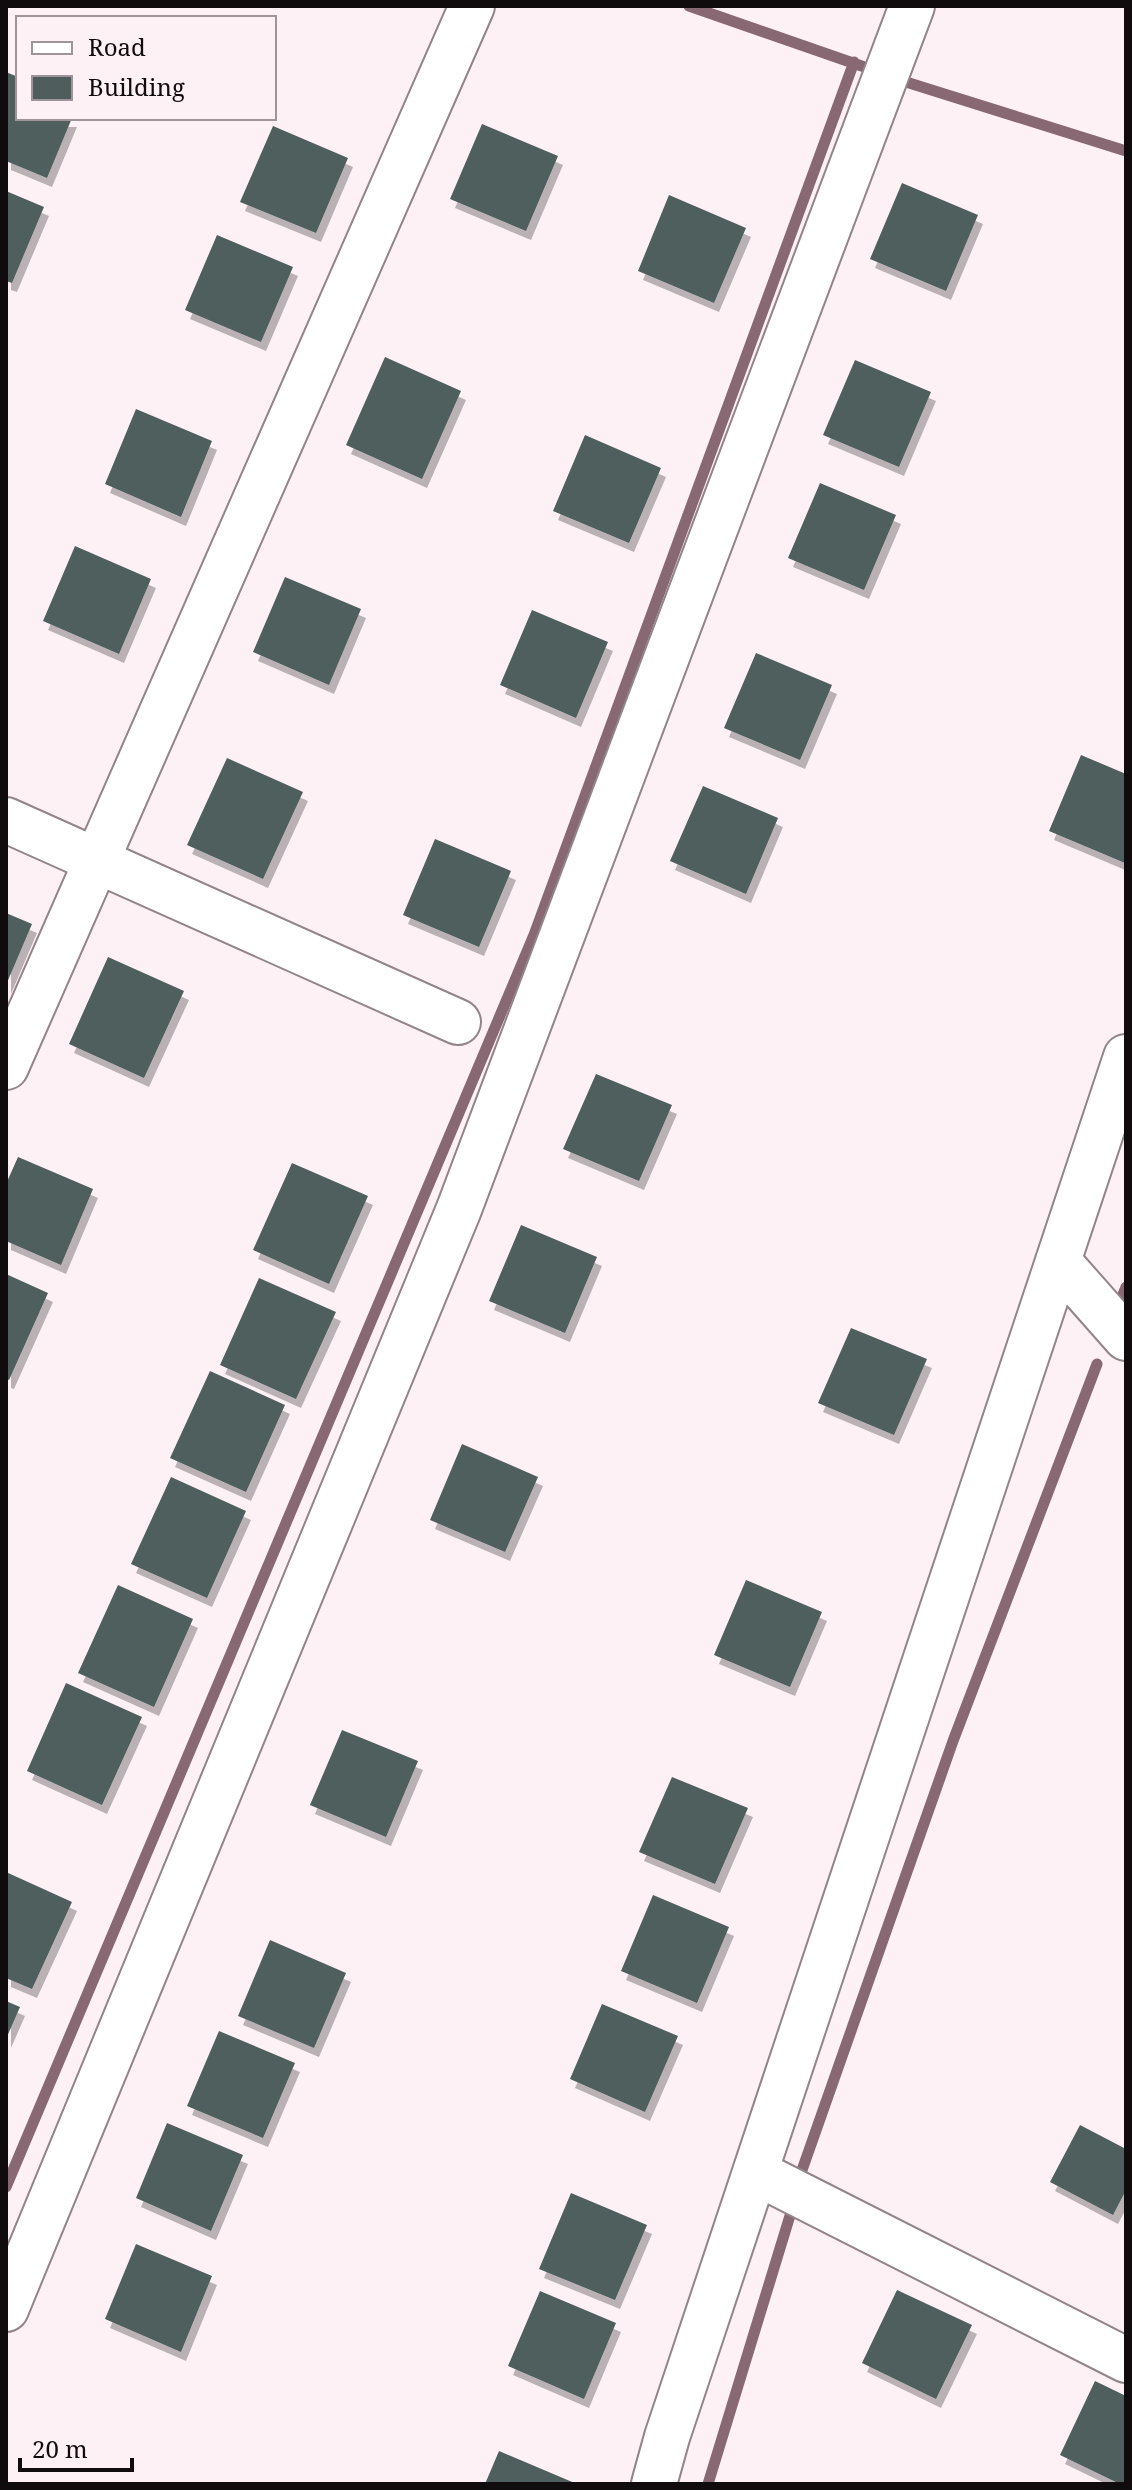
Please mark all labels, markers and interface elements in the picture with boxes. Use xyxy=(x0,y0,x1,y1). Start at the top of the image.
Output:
legend xyxy=(16,16,276,120)
text: Road xyxy=(88,30,146,63)
text: Building xyxy=(88,70,185,103)
scale bar xyxy=(20,2422,132,2472)
text: 20 m xyxy=(32,2432,88,2465)

